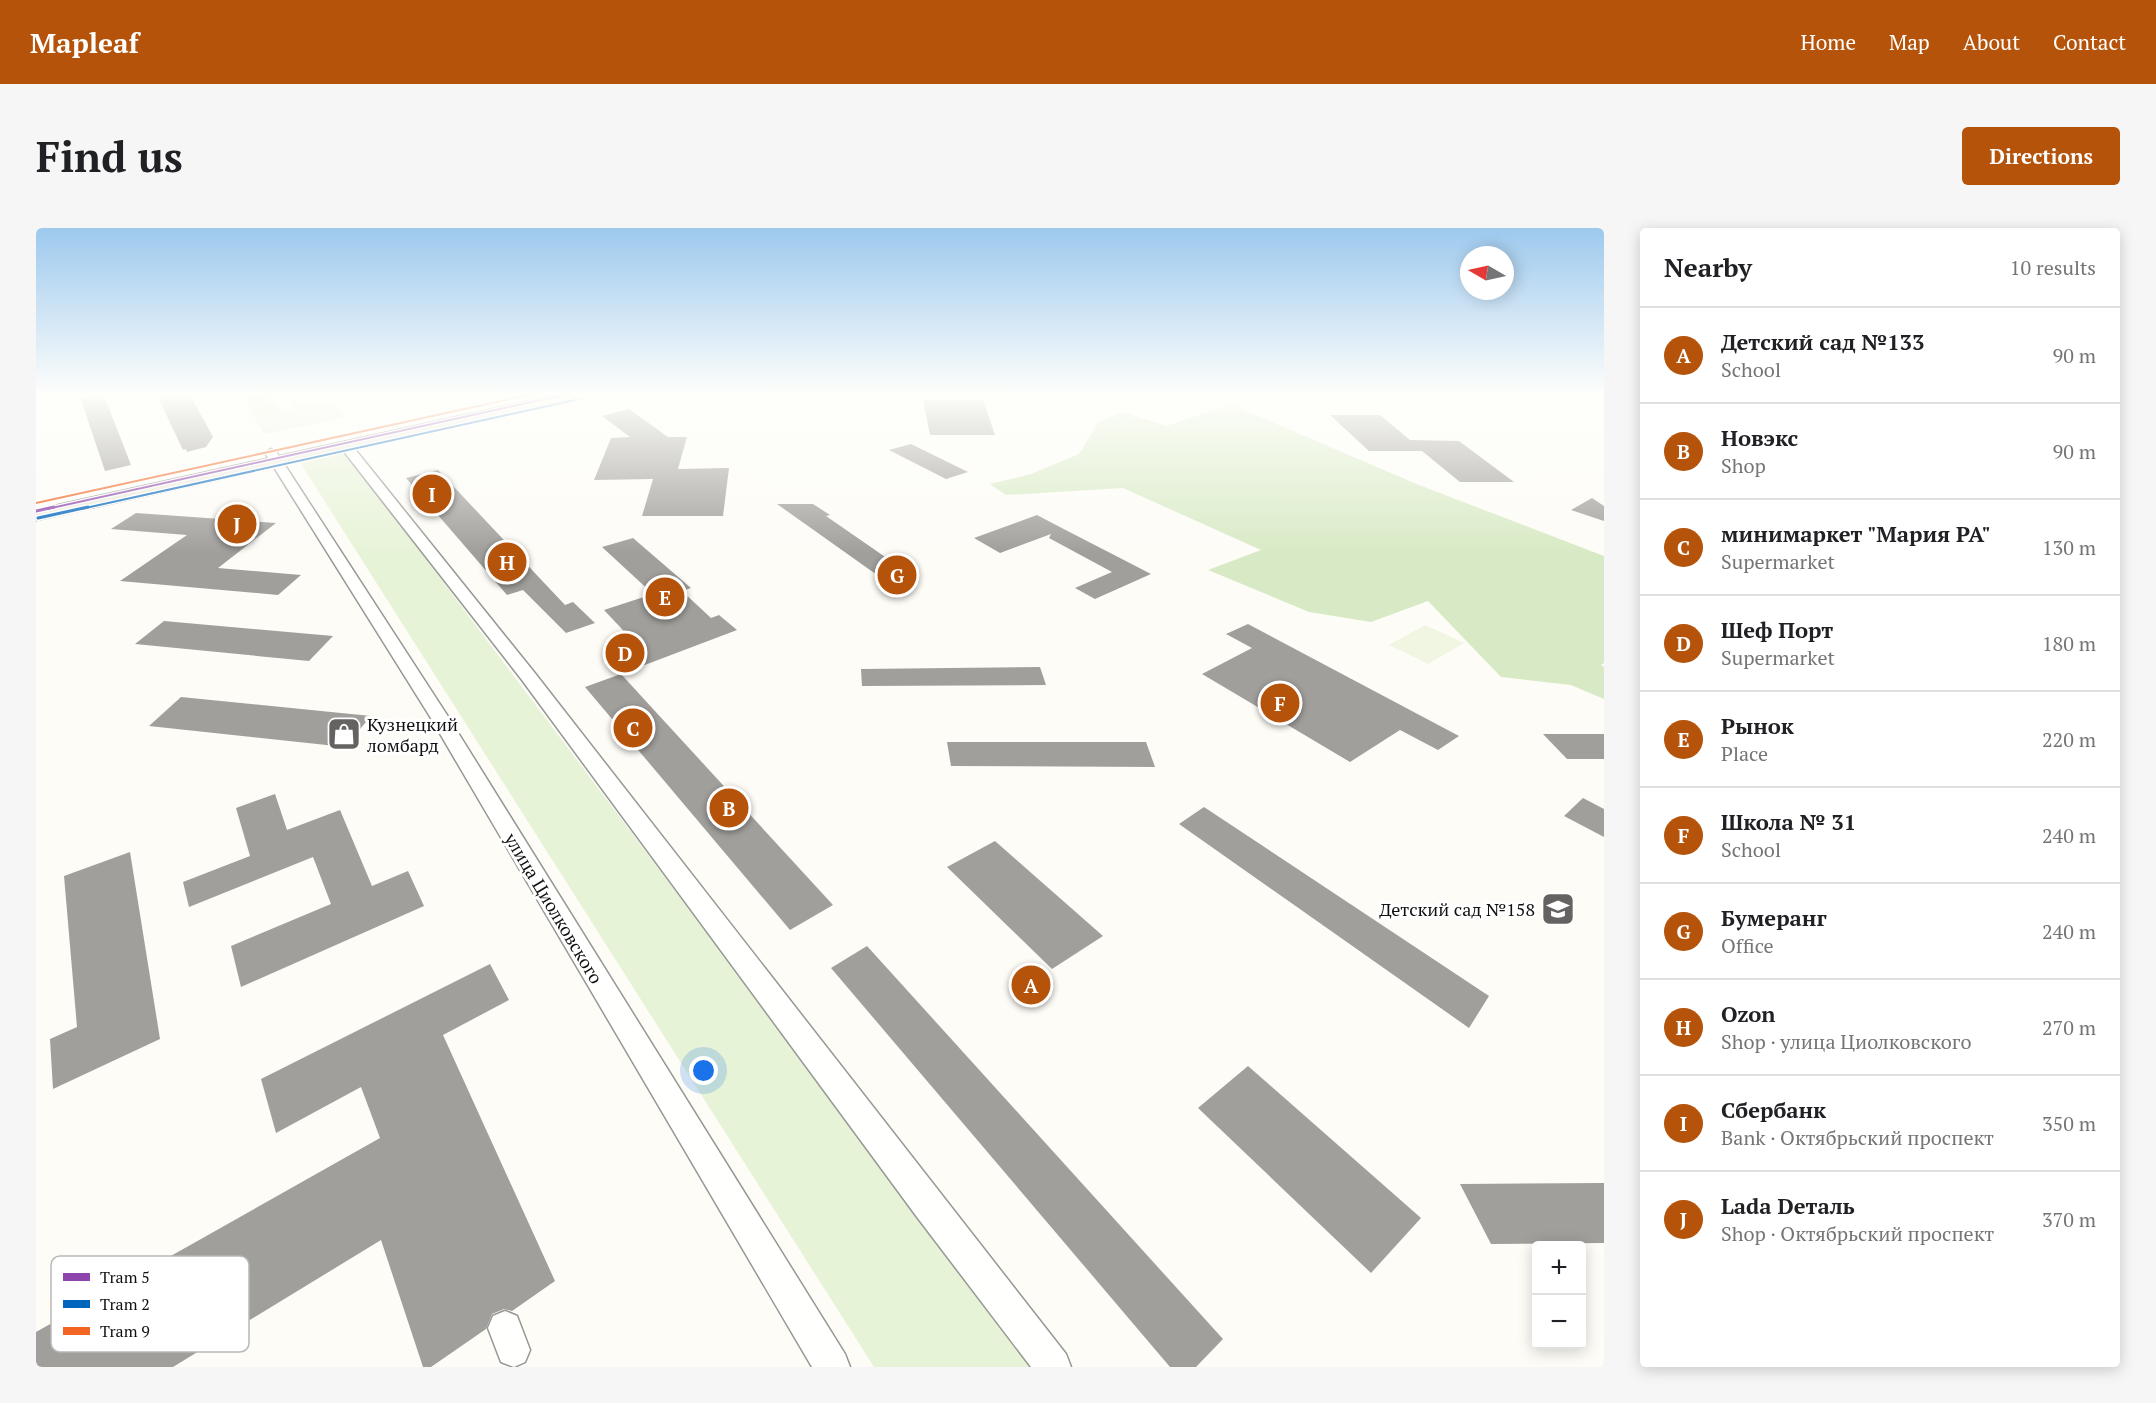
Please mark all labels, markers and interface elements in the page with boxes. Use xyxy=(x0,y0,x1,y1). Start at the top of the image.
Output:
text: Mapleaf xyxy=(30,24,139,61)
text: Home xyxy=(1800,28,1856,56)
text: Map xyxy=(1889,28,1930,56)
text: About xyxy=(1963,28,2020,56)
text: Contact xyxy=(2053,28,2126,56)
button: Directions xyxy=(1962,127,2120,185)
text: Find us xyxy=(36,128,183,184)
north arrow xyxy=(1460,246,1514,300)
text: Nearby xyxy=(1664,250,1752,284)
text: 10 results xyxy=(2010,254,2096,281)
text: Детский сад №133 xyxy=(1721,327,1924,356)
text: A xyxy=(1676,342,1691,369)
text: 90 m xyxy=(2053,342,2096,369)
text: School xyxy=(1721,356,1781,383)
text: Новэкс xyxy=(1721,423,1798,452)
text: B xyxy=(1677,438,1690,465)
text: 90 m xyxy=(2053,438,2096,465)
text: Shop xyxy=(1721,452,1766,479)
pin: I xyxy=(412,472,452,516)
pin: J xyxy=(218,502,256,546)
text: минимаркет "Мария РА" xyxy=(1721,519,1991,548)
text: C xyxy=(1677,534,1690,561)
text: 130 m xyxy=(2042,534,2096,561)
pin: H xyxy=(488,540,526,584)
text: Supermarket xyxy=(1721,548,1835,575)
pin: G xyxy=(878,552,916,598)
pin: E xyxy=(646,574,684,620)
text: Шеф Порт xyxy=(1721,615,1833,644)
pin: D xyxy=(606,630,644,676)
text: D xyxy=(1676,630,1691,657)
text: 180 m xyxy=(2042,630,2096,657)
text: Supermarket xyxy=(1721,644,1835,671)
pin: F xyxy=(1260,680,1300,726)
pin: C xyxy=(614,706,652,750)
text: Рынок xyxy=(1721,711,1794,740)
place label: Кузнецкий ломбард xyxy=(367,712,458,757)
shop icon: Кузнецкий ломбард xyxy=(326,716,362,752)
text: E xyxy=(1677,726,1690,753)
text: 220 m xyxy=(2042,726,2096,753)
text: Place xyxy=(1721,740,1768,767)
pin: B xyxy=(710,786,748,830)
text: Школа № 31 xyxy=(1721,807,1856,836)
text: F xyxy=(1678,822,1689,849)
text: 240 m xyxy=(2042,822,2096,849)
street label: улица Циолковского xyxy=(499,827,609,988)
text: School xyxy=(1721,836,1781,863)
school or university icon: Детский сад №158 xyxy=(1540,891,1576,927)
place label: Детский сад №158 xyxy=(1379,897,1535,921)
text: Бумеранг xyxy=(1721,903,1827,932)
text: G xyxy=(1676,918,1691,945)
text: 240 m xyxy=(2042,918,2096,945)
text: Office xyxy=(1721,932,1774,959)
pin: A xyxy=(1012,962,1050,1008)
text: Ozon xyxy=(1721,999,1775,1028)
text: H xyxy=(1676,1014,1691,1041)
text: 270 m xyxy=(2042,1014,2096,1041)
text: Shop · улица Циолковского xyxy=(1721,1028,1971,1055)
your location xyxy=(689,1056,718,1085)
text: Сбербанк xyxy=(1721,1095,1826,1124)
text: I xyxy=(1680,1110,1687,1137)
text: 350 m xyxy=(2042,1110,2096,1137)
text: Bank · Октябрьский проспект xyxy=(1721,1124,1994,1151)
text: Lada Dеталь xyxy=(1721,1191,1855,1220)
text: J xyxy=(1680,1206,1687,1233)
text: 370 m xyxy=(2042,1206,2096,1233)
text: Shop · Октябрьский проспект xyxy=(1721,1220,1994,1247)
map controls xyxy=(1532,1241,1586,1349)
button: + xyxy=(1532,1241,1586,1295)
legend xyxy=(51,1256,249,1352)
text: Tram 5 xyxy=(100,1266,150,1288)
text: Tram 2 xyxy=(100,1293,150,1315)
button: − xyxy=(1532,1295,1586,1349)
text: Tram 9 xyxy=(100,1320,150,1342)

